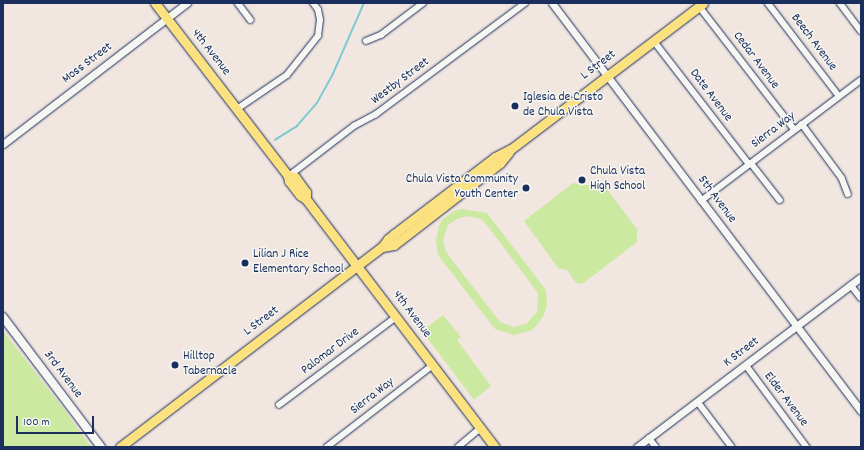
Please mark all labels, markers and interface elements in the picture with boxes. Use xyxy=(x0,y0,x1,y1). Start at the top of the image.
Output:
street label: Beech Avenue xyxy=(787,11,839,75)
street label: 4th Avenue xyxy=(187,27,233,79)
street label: Cedar Avenue xyxy=(728,29,782,93)
street label: Moss Street xyxy=(60,40,116,88)
street label: L Street xyxy=(578,48,620,84)
street label: Westby Street xyxy=(369,55,433,109)
street label: Date Avenue xyxy=(685,67,735,125)
place label: Iglesia de Cristo de Chula Vista xyxy=(523,91,603,122)
marker: Iglesia de Cristo de Chula Vista xyxy=(510,101,520,111)
street label: Sierra Way xyxy=(749,109,799,153)
place label: Chula Vista High School xyxy=(590,165,645,196)
place label: Chula Vista Community Youth Center xyxy=(406,173,518,204)
street label: 5th Avenue xyxy=(693,173,739,227)
marker: Chula Vista High School xyxy=(577,175,587,185)
marker: Chula Vista Community Youth Center xyxy=(521,183,531,193)
place label: Lilian J Rice Elementary School xyxy=(253,248,344,279)
marker: Lilian J Rice Elementary School xyxy=(240,258,250,268)
street label: 4th Avenue xyxy=(388,288,434,342)
street label: L Street xyxy=(241,304,283,340)
street label: Palomar Drive xyxy=(299,325,363,379)
street label: K Street xyxy=(721,335,763,371)
street label: 3rd Avenue xyxy=(39,348,85,402)
place label: Hilltop Tabernacle xyxy=(183,350,237,381)
marker: Hilltop Tabernacle xyxy=(170,360,180,370)
street label: Elder Avenue xyxy=(759,370,811,430)
street label: Sierra Way xyxy=(348,375,398,419)
scale bar xyxy=(18,408,96,434)
text: 100 m xyxy=(23,414,50,431)

